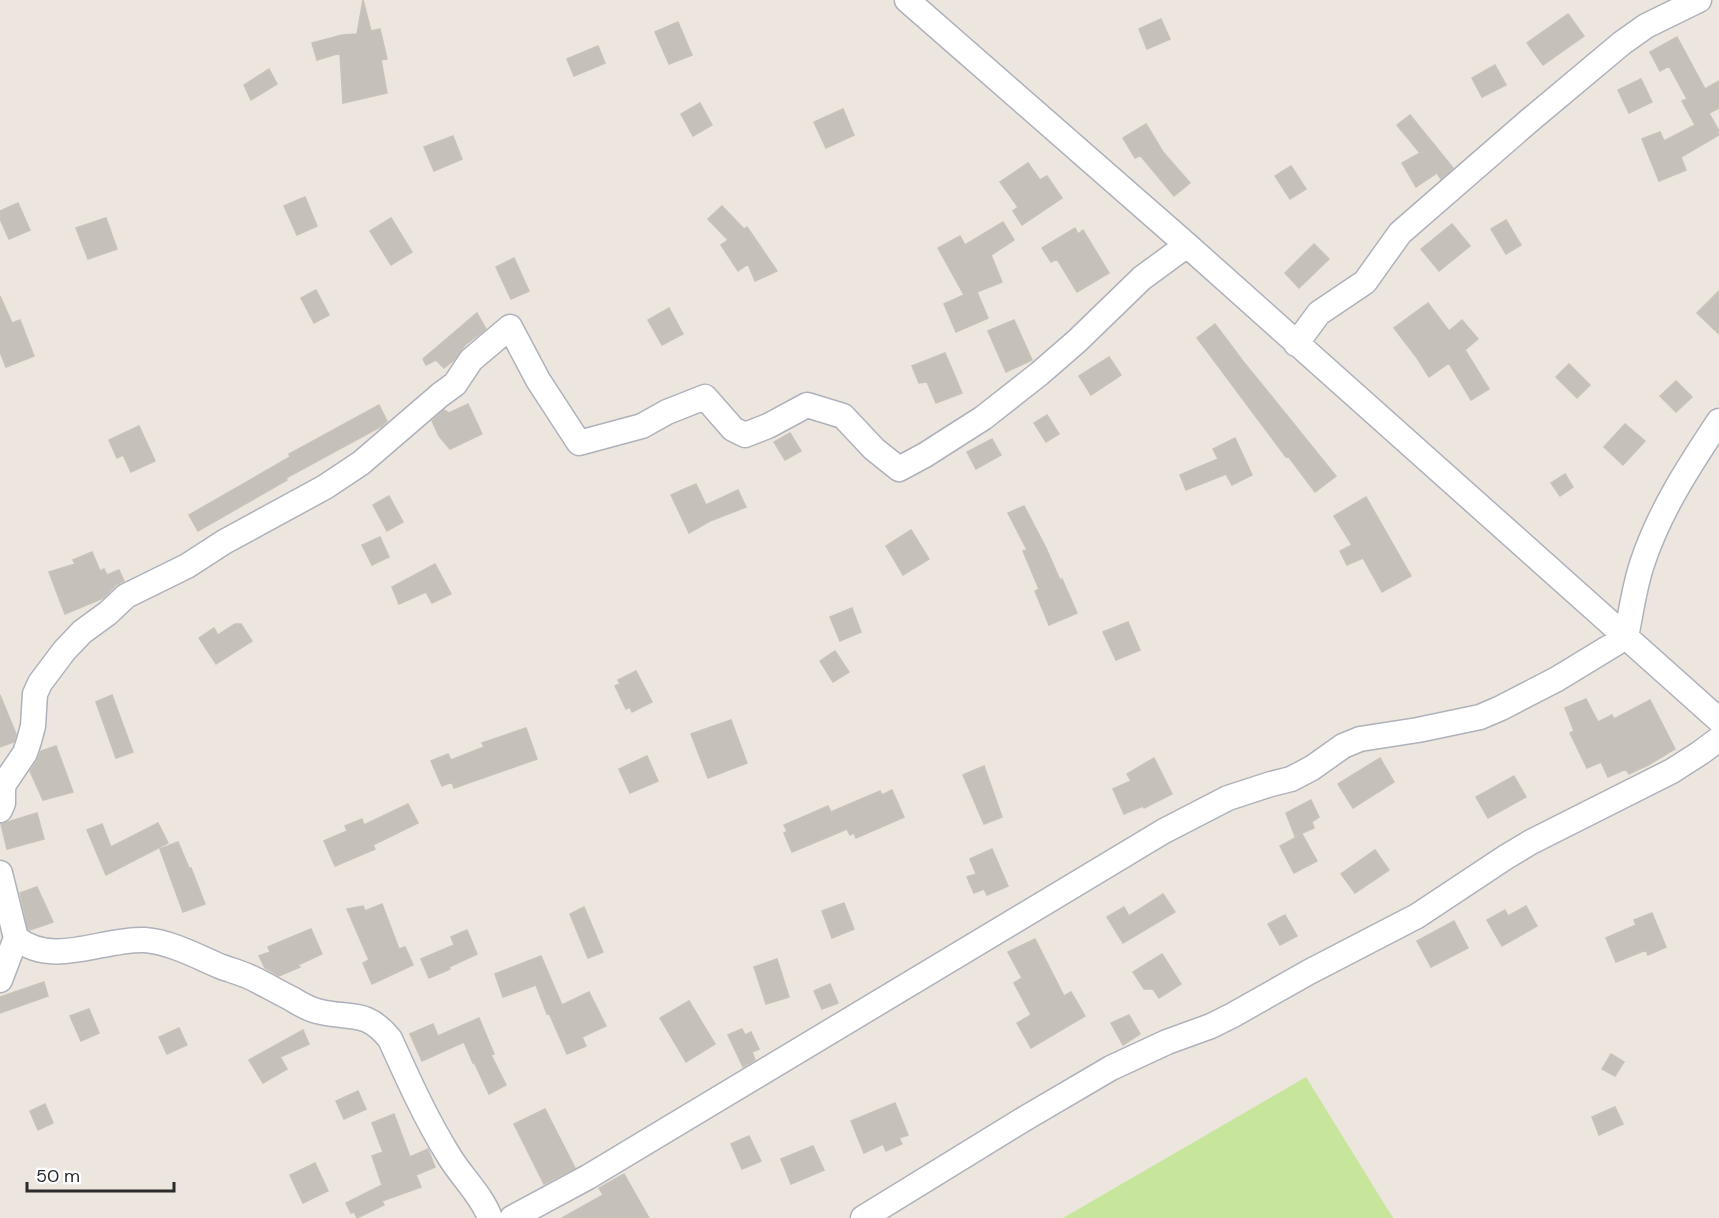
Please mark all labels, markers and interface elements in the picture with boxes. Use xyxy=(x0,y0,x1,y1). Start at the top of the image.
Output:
scale bar xyxy=(27,1155,174,1193)
text: 50 m xyxy=(36,1164,80,1188)

